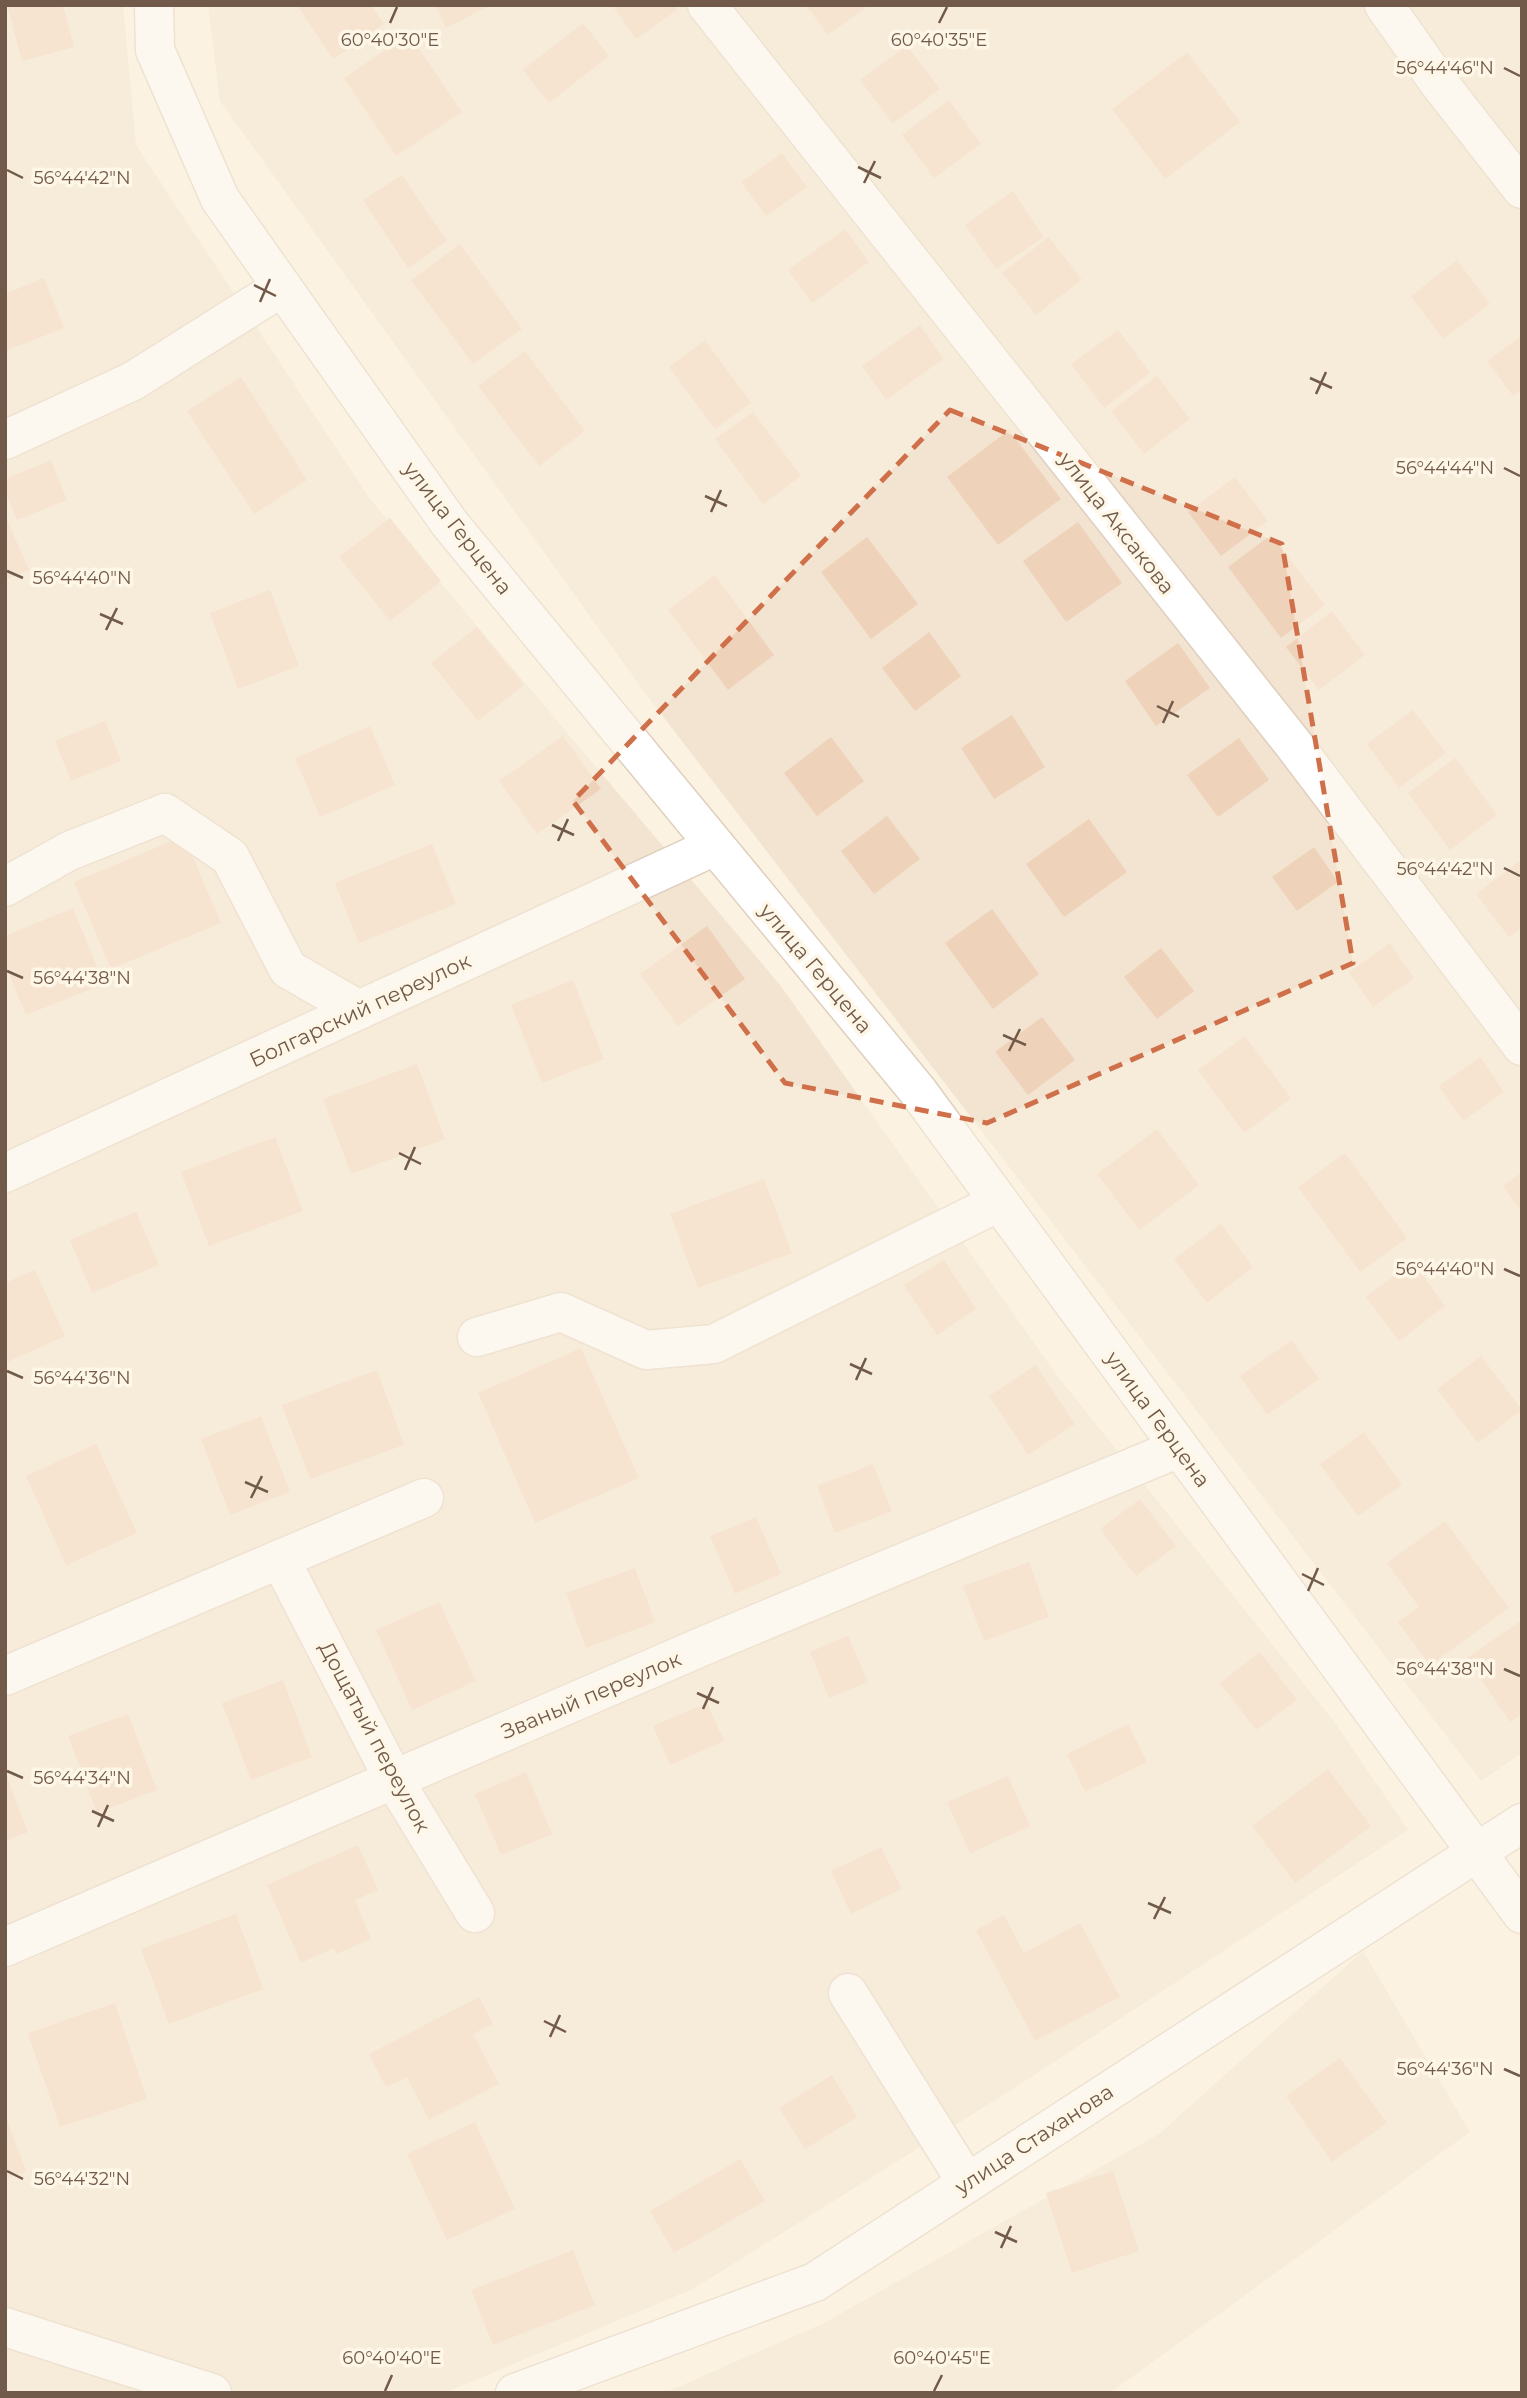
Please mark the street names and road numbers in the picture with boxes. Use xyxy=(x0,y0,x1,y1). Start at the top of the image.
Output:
street label: улица Аксакова xyxy=(1053,446,1180,599)
street label: улица Герцена xyxy=(398,456,518,599)
street label: улица Герцена xyxy=(754,897,878,1038)
street label: Болгарский переулок xyxy=(245,948,475,1072)
street label: улица Герцена xyxy=(1100,1345,1216,1492)
street label: Дощатый переулок xyxy=(314,1637,436,1837)
street label: Званый переулок xyxy=(497,1646,685,1744)
street label: улица Стаханова xyxy=(949,2079,1118,2200)

